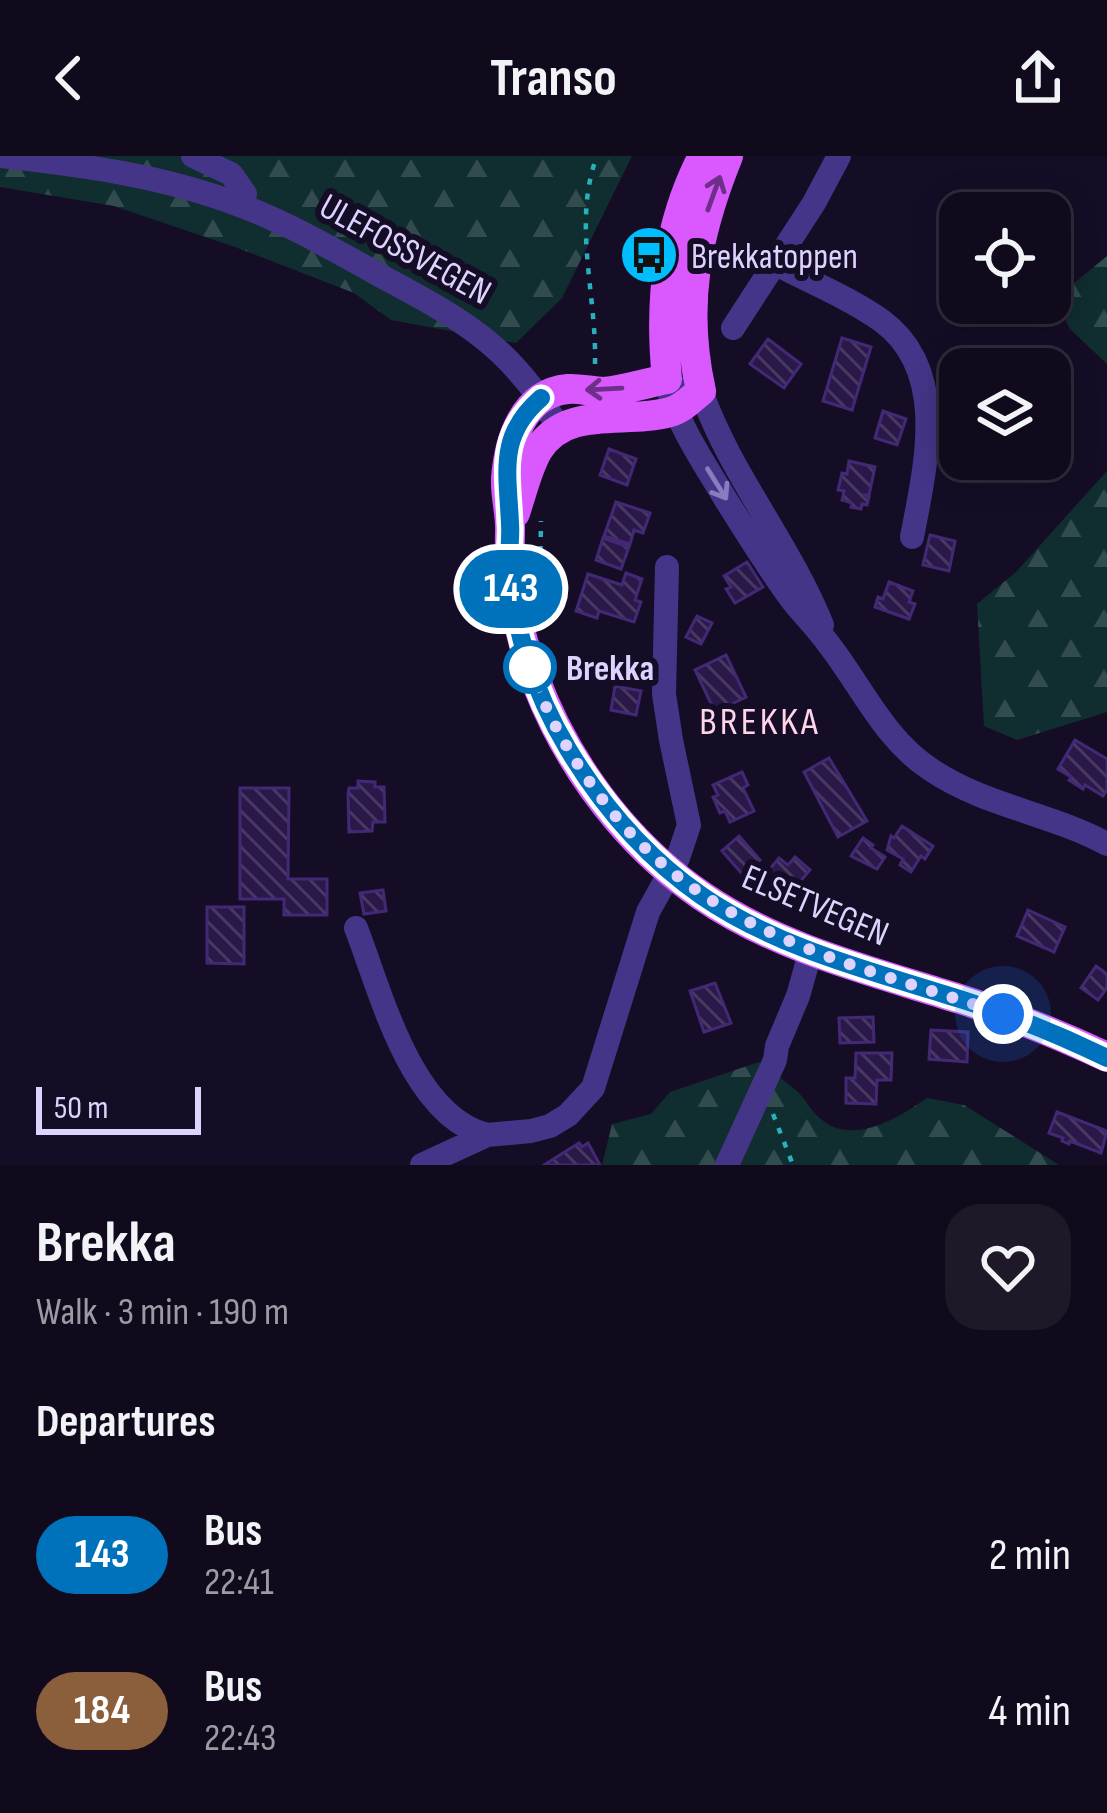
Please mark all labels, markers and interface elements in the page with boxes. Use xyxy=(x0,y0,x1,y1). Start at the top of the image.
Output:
icon: back xyxy=(36,45,102,111)
icon: share xyxy=(1005,45,1071,111)
text: Transo xyxy=(490,46,617,111)
one-way arrow xyxy=(705,176,726,213)
street label: ULEFOSSVEGEN xyxy=(312,186,498,315)
map controls xyxy=(939,192,1071,480)
button: locate xyxy=(939,192,1071,324)
bus stop icon: Brekkatoppen xyxy=(618,224,680,286)
place label: Brekkatoppen xyxy=(691,236,858,279)
button: layers xyxy=(939,348,1071,480)
one-way arrow xyxy=(585,378,624,401)
one-way arrow xyxy=(705,466,729,500)
line badge: 143 xyxy=(442,550,580,628)
text: 143 xyxy=(483,563,539,614)
marker: Brekka xyxy=(505,642,555,692)
place label: Brekka xyxy=(566,648,654,691)
district label: BREKKA xyxy=(699,699,821,746)
street label: ELSETVEGEN xyxy=(735,856,895,956)
your location xyxy=(973,984,1033,1044)
scale bar xyxy=(36,1081,201,1134)
text: 50 m xyxy=(54,1088,108,1128)
button: heart xyxy=(945,1204,1071,1330)
text: Brekka xyxy=(36,1210,176,1278)
text: Walk · 3 min · 190 m xyxy=(36,1289,289,1336)
text: Departures xyxy=(36,1395,215,1450)
text: Bus xyxy=(204,1504,262,1559)
text: 2 min xyxy=(989,1528,1071,1583)
text: 143 xyxy=(74,1529,130,1580)
text: 22:41 xyxy=(204,1559,274,1606)
text: Bus xyxy=(204,1660,262,1715)
text: 4 min xyxy=(989,1684,1071,1739)
text: 184 xyxy=(74,1685,130,1736)
text: 22:43 xyxy=(204,1715,276,1762)

